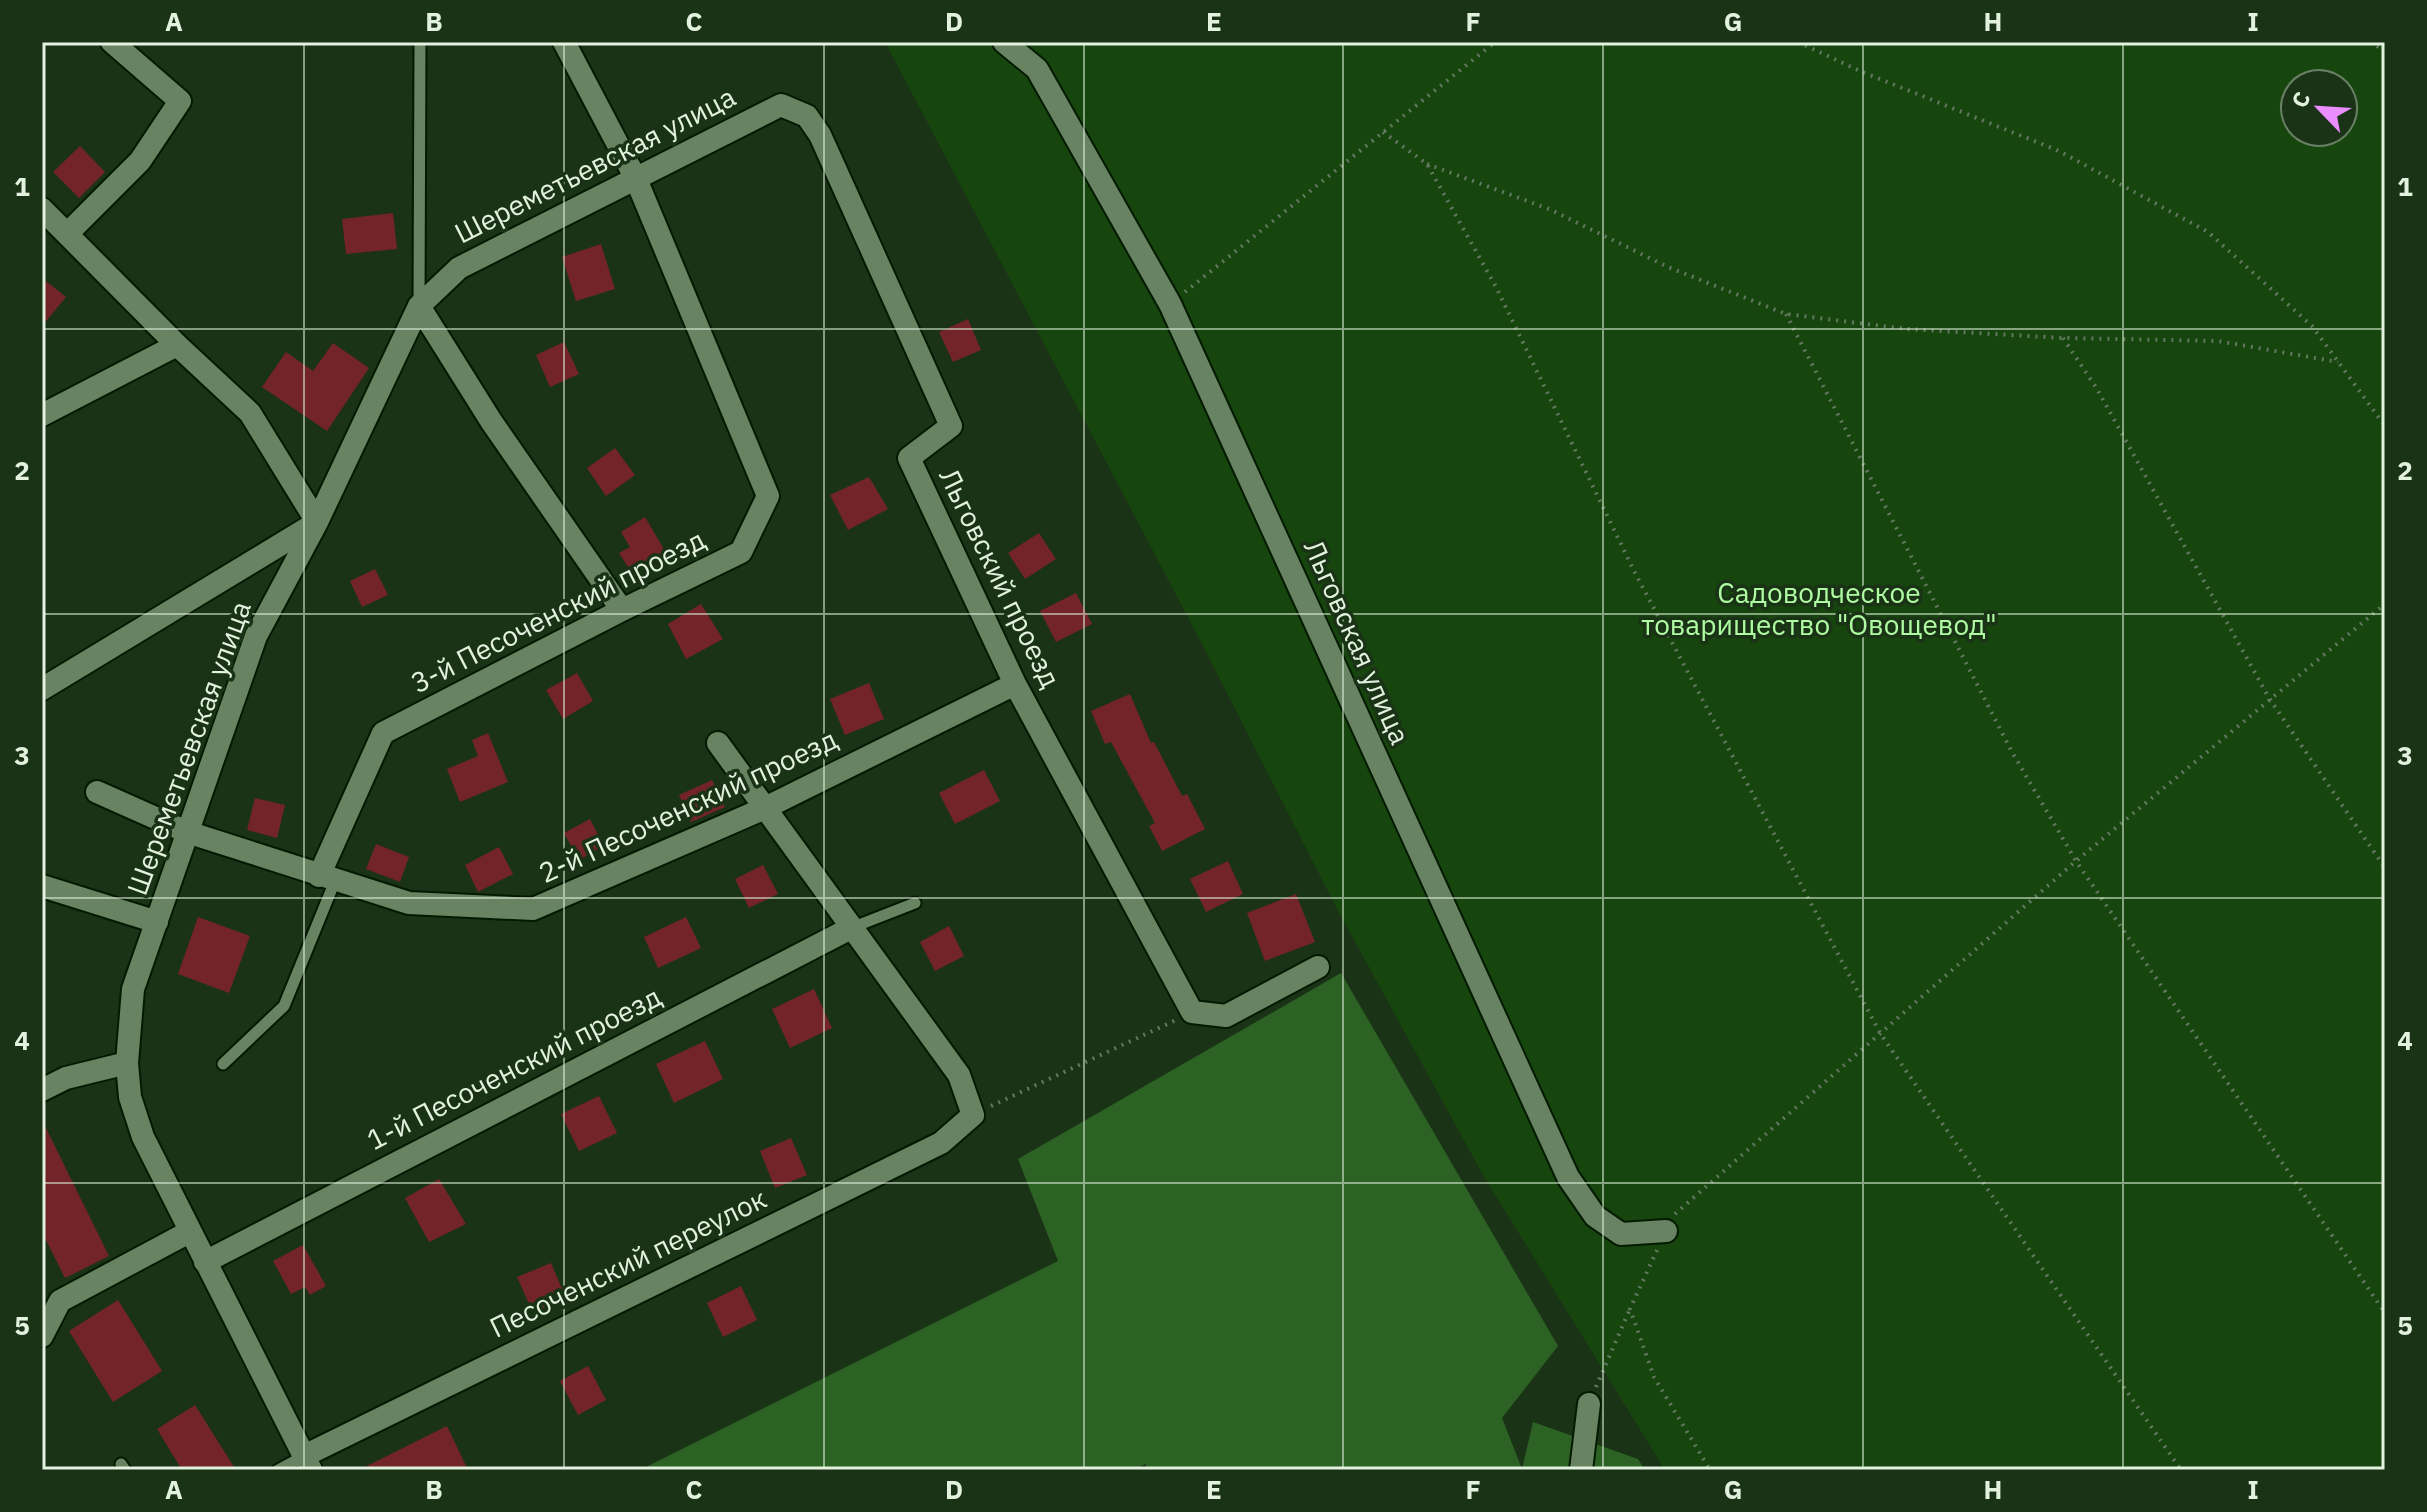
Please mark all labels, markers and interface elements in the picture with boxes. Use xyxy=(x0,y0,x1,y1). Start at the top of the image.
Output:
text: A xyxy=(165,4,183,38)
text: B xyxy=(425,4,443,38)
text: C xyxy=(686,4,703,38)
text: D xyxy=(945,4,963,38)
text: E xyxy=(1206,4,1222,38)
text: F xyxy=(1465,4,1481,38)
text: G xyxy=(1724,4,1742,38)
text: H xyxy=(1984,4,2002,38)
text: I xyxy=(2247,4,2259,38)
north arrow xyxy=(2279,68,2359,148)
street label: Шереметьевская улица xyxy=(448,78,741,251)
text: С xyxy=(2284,87,2317,112)
text: 1 xyxy=(14,169,30,203)
text: 1 xyxy=(2397,169,2413,203)
text: 2 xyxy=(14,453,30,487)
text: 2 xyxy=(2397,453,2413,487)
street label: Льговский проезд xyxy=(931,462,1070,694)
street label: 3-й Песоченский проезд xyxy=(404,520,711,701)
street label: Льговская улица xyxy=(1296,534,1419,750)
park label: Садоводческое товарищество "Овощевод" xyxy=(1641,574,1997,643)
street label: Шереметьевская улица xyxy=(118,596,259,900)
street label: 2-й Песоченский проезд xyxy=(533,720,843,891)
text: 3 xyxy=(14,738,30,772)
text: 3 xyxy=(2397,738,2413,772)
street label: 1-й Песоченский проезд xyxy=(360,977,667,1158)
text: 4 xyxy=(14,1023,30,1057)
text: 4 xyxy=(2397,1023,2413,1057)
street label: Песоченский переулок xyxy=(483,1179,772,1346)
text: 5 xyxy=(14,1308,30,1342)
text: 5 xyxy=(2397,1308,2413,1342)
text: A xyxy=(165,1472,183,1506)
text: B xyxy=(425,1472,443,1506)
text: C xyxy=(686,1472,703,1506)
text: D xyxy=(945,1472,963,1506)
text: E xyxy=(1206,1472,1222,1506)
text: F xyxy=(1465,1472,1481,1506)
text: G xyxy=(1724,1472,1742,1506)
text: H xyxy=(1984,1472,2002,1506)
text: I xyxy=(2247,1472,2259,1506)

